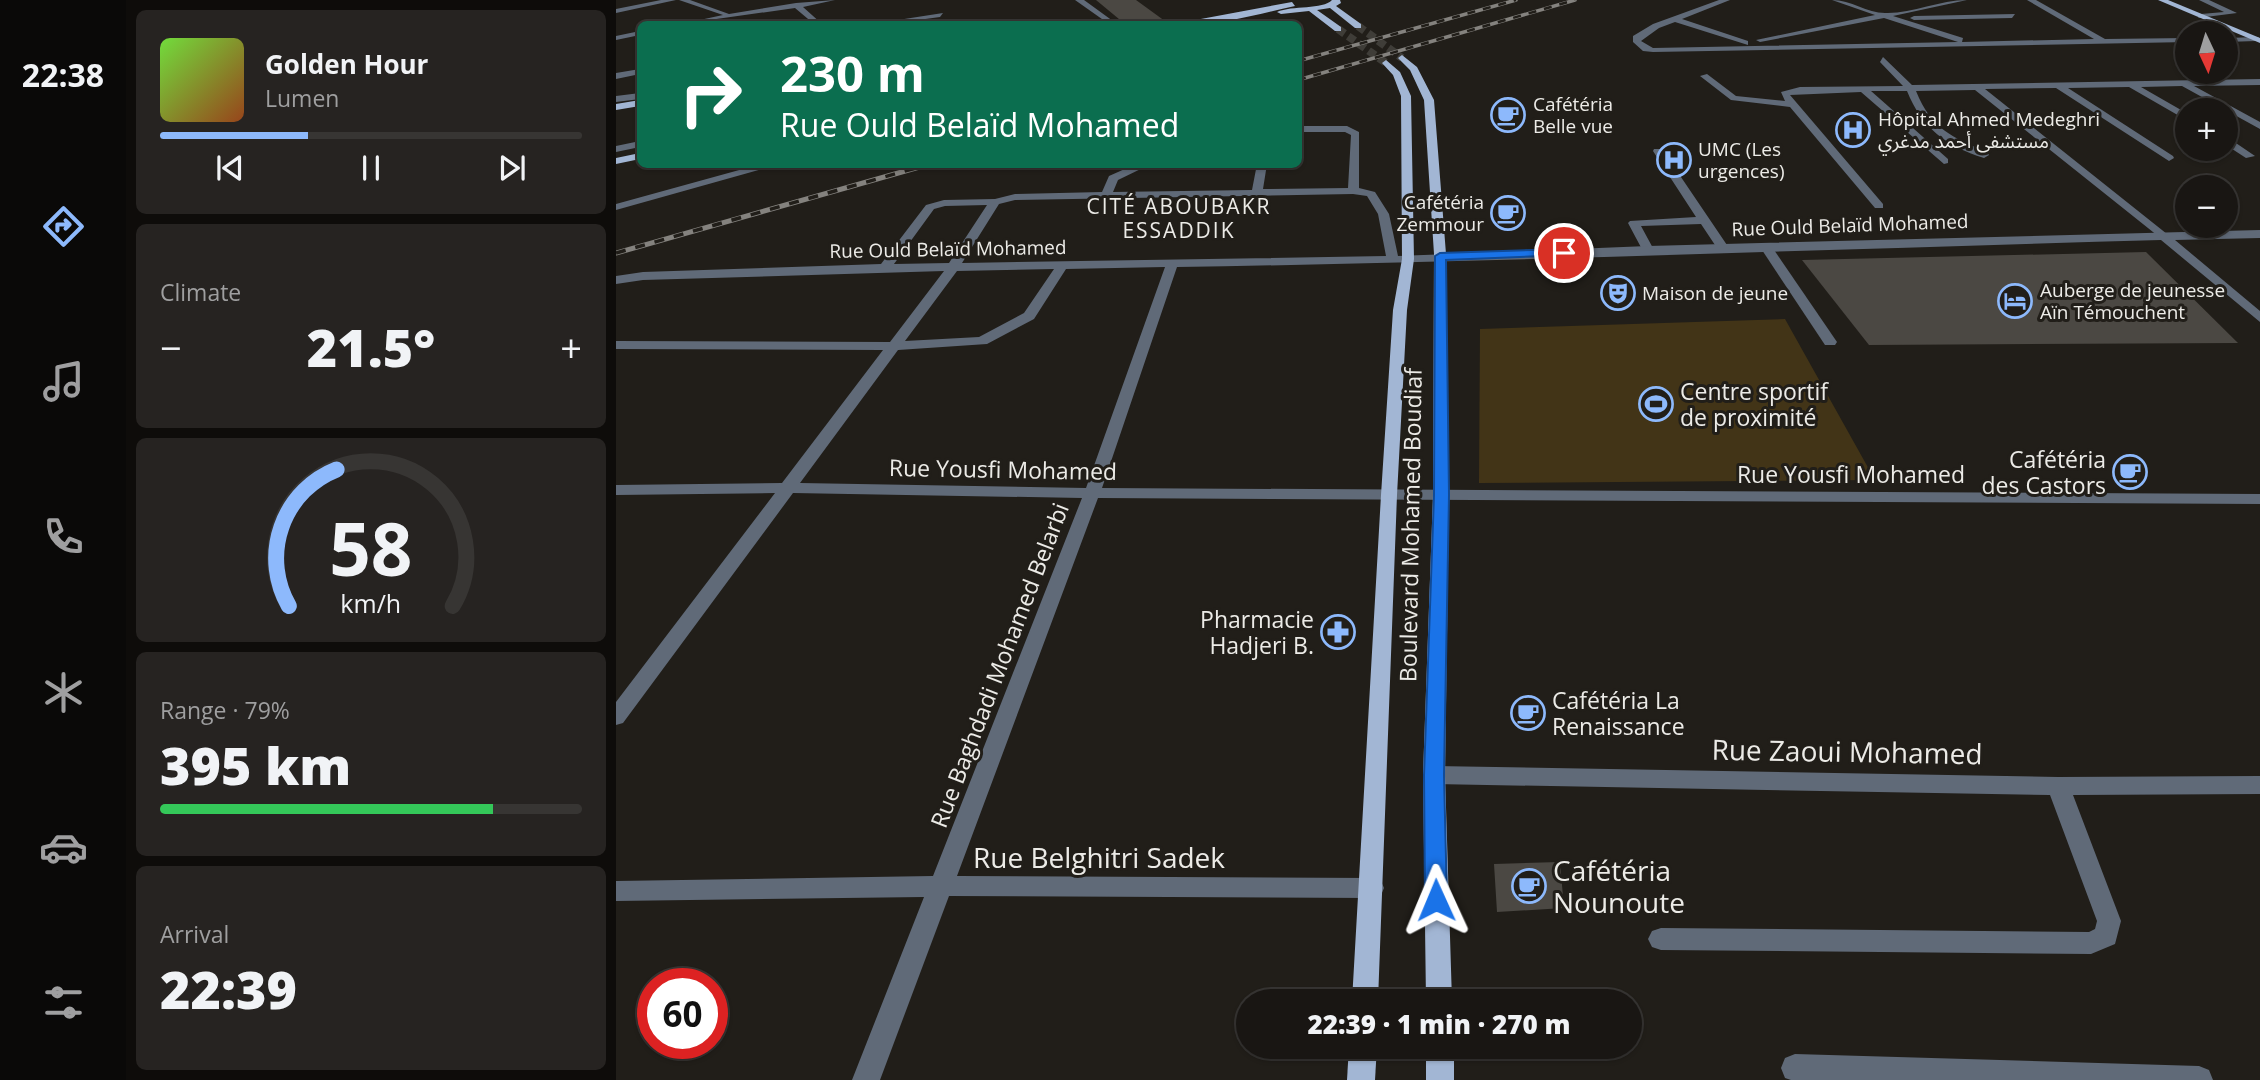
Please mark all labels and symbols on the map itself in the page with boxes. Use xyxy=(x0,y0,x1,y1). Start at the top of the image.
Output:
north arrow xyxy=(2175,21,2238,84)
place label: Cafétéria Belle vue xyxy=(1533,91,1613,139)
cafe icon: Cafétéria Belle vue xyxy=(1489,96,1527,134)
place label: Hôpital Ahmed Medeghri مستشفى أحمد مدغري xyxy=(1878,106,2100,156)
hospital icon: Hôpital Ahmed Medeghri مستشفى أحمد مدغري xyxy=(1834,111,1872,149)
place label: UMC (Les urgences) xyxy=(1698,136,1784,184)
hospital icon: UMC (Les urgences) xyxy=(1655,141,1693,179)
place label: Cafétéria Zemmour xyxy=(1396,189,1484,237)
district label: CITÉ ABOUBAKR ESSADDIK xyxy=(1087,192,1271,244)
cafe icon: Cafétéria Zemmour xyxy=(1489,194,1527,232)
street label: Rue Ould Belaïd Mohamed xyxy=(1731,208,1969,242)
pin xyxy=(1534,223,1594,283)
street label: Rue Ould Belaïd Mohamed xyxy=(829,234,1067,264)
theatre icon: Maison de jeune xyxy=(1599,274,1637,312)
place label: Auberge de jeunesse Aïn Témouchent xyxy=(2040,277,2225,325)
place label: Maison de jeune xyxy=(1642,280,1788,306)
hotel icon: Auberge de jeunesse Aïn Témouchent xyxy=(1996,282,2034,320)
street label: Boulevard Mohamed Boudiaf xyxy=(1391,366,1429,682)
place label: Centre sportif de proximité xyxy=(1680,375,1829,433)
sports icon: Centre sportif de proximité xyxy=(1637,385,1675,423)
place label: Cafétéria des Castors xyxy=(1981,443,2106,501)
street label: Rue Yousfi Mohamed xyxy=(889,451,1117,487)
cafe icon: Cafétéria des Castors xyxy=(2111,453,2149,491)
street label: Rue Yousfi Mohamed xyxy=(1737,458,1965,490)
street label: Rue Baghdadi Mohamed Belarbi xyxy=(922,498,1076,832)
place label: Pharmacie Hadjeri B. xyxy=(1200,603,1314,661)
pharmacy icon: Pharmacie Hadjeri B. xyxy=(1319,613,1357,651)
place label: Cafétéria La Renaissance xyxy=(1552,684,1685,742)
cafe icon: Cafétéria La Renaissance xyxy=(1509,694,1547,732)
street label: Rue Zaoui Mohamed xyxy=(1711,730,1983,772)
street label: Rue Belghitri Sadek xyxy=(973,838,1225,876)
place label: Cafétéria Nounoute xyxy=(1553,851,1685,921)
position arrow xyxy=(1399,863,1473,937)
cafe icon: Cafétéria Nounoute xyxy=(1510,867,1548,905)
speed limit sign: 60 xyxy=(637,968,728,1059)

